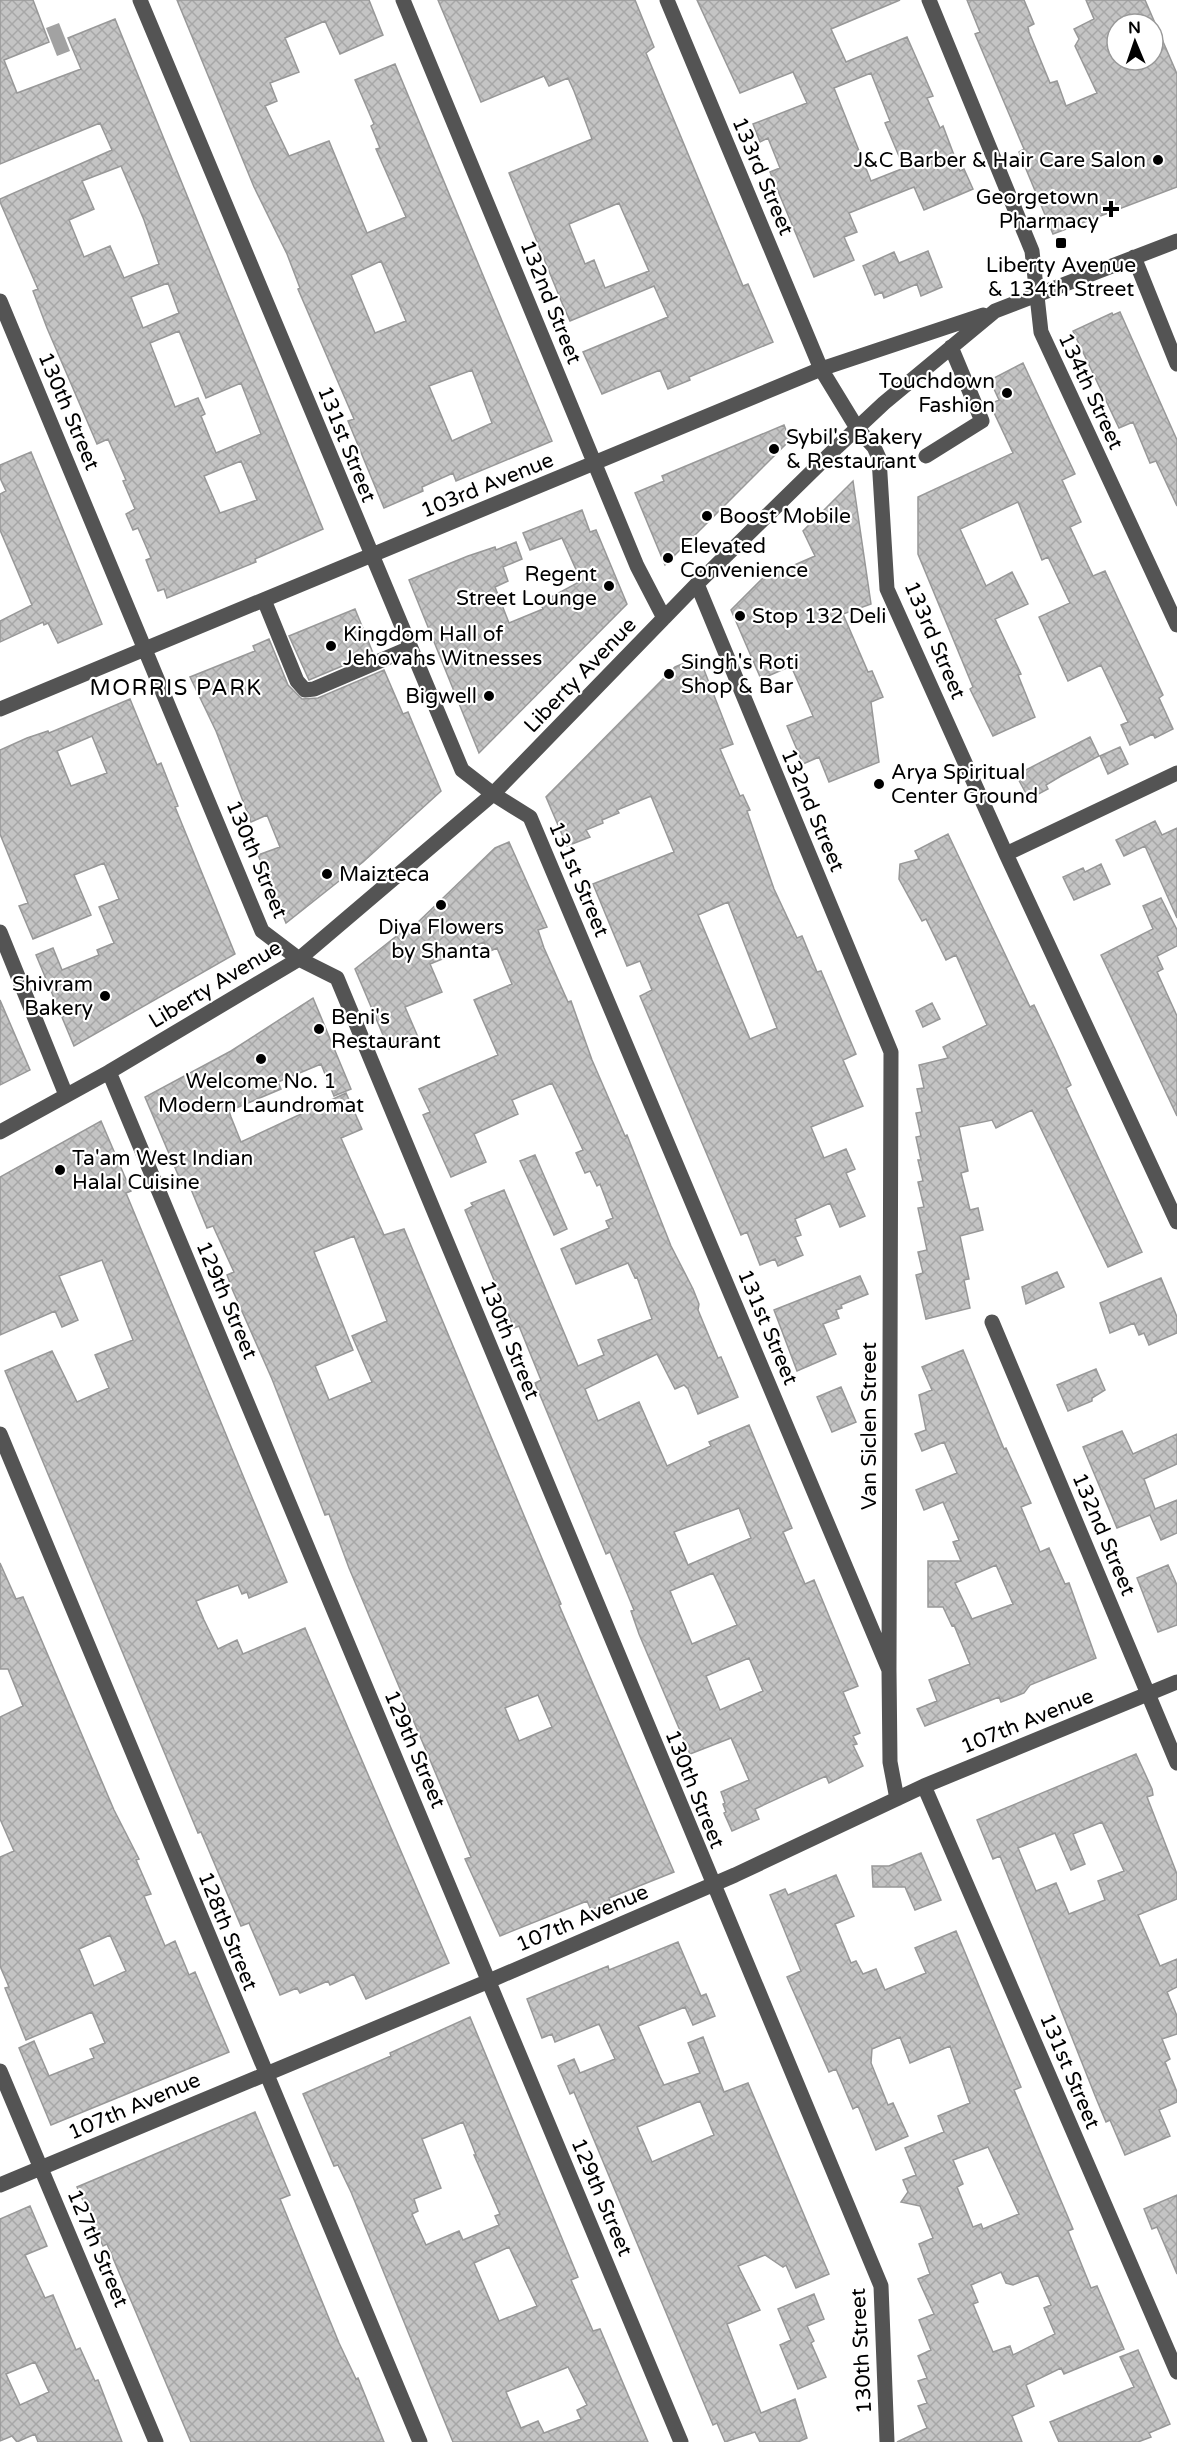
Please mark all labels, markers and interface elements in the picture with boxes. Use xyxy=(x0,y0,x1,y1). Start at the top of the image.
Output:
north arrow xyxy=(1105,12,1165,72)
text: N xyxy=(1128,18,1141,38)
street label: 133rd Street xyxy=(726,113,799,239)
place label: J&C Barber & Hair Care Salon xyxy=(854,148,1146,173)
marker: J&C Barber & Hair Care Salon xyxy=(1151,153,1165,167)
place label: Georgetown Pharmacy xyxy=(976,185,1099,234)
marker: Georgetown Pharmacy xyxy=(1104,202,1118,216)
marker: Liberty Avenue & 134th Street xyxy=(1054,236,1068,250)
street label: 132nd Street xyxy=(514,237,587,368)
place label: Liberty Avenue & 134th Street xyxy=(986,253,1136,302)
street label: 134th Street xyxy=(1053,329,1128,454)
street label: 130th Street xyxy=(32,348,105,474)
place label: Touchdown Fashion xyxy=(879,369,995,418)
street label: 131st Street xyxy=(312,382,381,506)
marker: Touchdown Fashion xyxy=(1000,386,1014,400)
place label: Sybil's Bakery & Restaurant xyxy=(786,425,922,474)
marker: Sybil's Bakery & Restaurant xyxy=(767,442,781,456)
street label: 103rd Avenue xyxy=(417,447,557,523)
place label: Boost Mobile xyxy=(719,504,851,529)
marker: Boost Mobile xyxy=(700,509,714,523)
place label: Elevated Convenience xyxy=(680,534,808,583)
marker: Elevated Convenience xyxy=(661,551,675,565)
place label: Regent Street Lounge xyxy=(456,562,597,611)
street label: 133rd Street xyxy=(898,577,971,703)
marker: Regent Street Lounge xyxy=(602,579,616,593)
place label: Stop 132 Deli xyxy=(752,604,887,629)
marker: Stop 132 Deli xyxy=(733,609,747,623)
street label: Liberty Avenue xyxy=(519,613,642,738)
place label: Kingdom Hall of Jehovahs Witnesses xyxy=(343,622,542,671)
marker: Kingdom Hall of Jehovahs Witnesses xyxy=(324,639,338,653)
place label: Singh's Roti Shop & Bar xyxy=(681,650,799,699)
marker: Singh's Roti Shop & Bar xyxy=(662,667,676,681)
district label: MORRIS PARK xyxy=(89,675,263,701)
place label: Bigwell xyxy=(405,684,477,709)
marker: Bigwell xyxy=(482,689,496,703)
street label: 132nd Street xyxy=(775,745,850,875)
place label: Arya Spiritual Center Ground xyxy=(891,760,1038,809)
marker: Arya Spiritual Center Ground xyxy=(872,777,886,791)
street label: 130th Street xyxy=(220,796,293,922)
street label: 131st Street xyxy=(543,818,614,941)
place label: Maizteca xyxy=(339,862,430,887)
marker: Maizteca xyxy=(320,867,334,881)
marker: Diya Flowers by Shanta xyxy=(434,898,448,912)
place label: Diya Flowers by Shanta xyxy=(378,915,504,964)
street label: Liberty Avenue xyxy=(144,935,286,1034)
place label: Shivram Bakery xyxy=(12,972,93,1021)
marker: Shivram Bakery xyxy=(98,989,112,1003)
place label: Beni's Restaurant xyxy=(331,1005,441,1054)
marker: Beni's Restaurant xyxy=(312,1022,326,1036)
marker: Welcome No. 1 Modern Laundromat xyxy=(254,1052,268,1066)
place label: Welcome No. 1 Modern Laundromat xyxy=(158,1069,364,1118)
place label: Ta'am West Indian Halal Cuisine xyxy=(72,1146,253,1195)
marker: Ta'am West Indian Halal Cuisine xyxy=(53,1163,67,1177)
street label: 129th Street xyxy=(190,1237,263,1363)
street label: 131st Street xyxy=(732,1266,803,1389)
street label: 130th Street xyxy=(474,1277,545,1403)
street label: Van Siclen Street xyxy=(857,1342,882,1510)
street label: 132nd Street xyxy=(1066,1469,1141,1599)
street label: 107th Avenue xyxy=(957,1683,1097,1759)
street label: 129th Street xyxy=(378,1686,451,1812)
street label: 130th Street xyxy=(659,1726,730,1852)
street label: 128th Street xyxy=(192,1868,263,1994)
street label: 107th Avenue xyxy=(512,1879,652,1958)
street label: 131st Street xyxy=(1034,2010,1105,2133)
street label: 107th Avenue xyxy=(64,2067,204,2146)
street label: 129th Street xyxy=(565,2134,638,2260)
street label: 127th Street xyxy=(61,2185,134,2311)
street label: 130th Street xyxy=(846,2287,877,2414)

